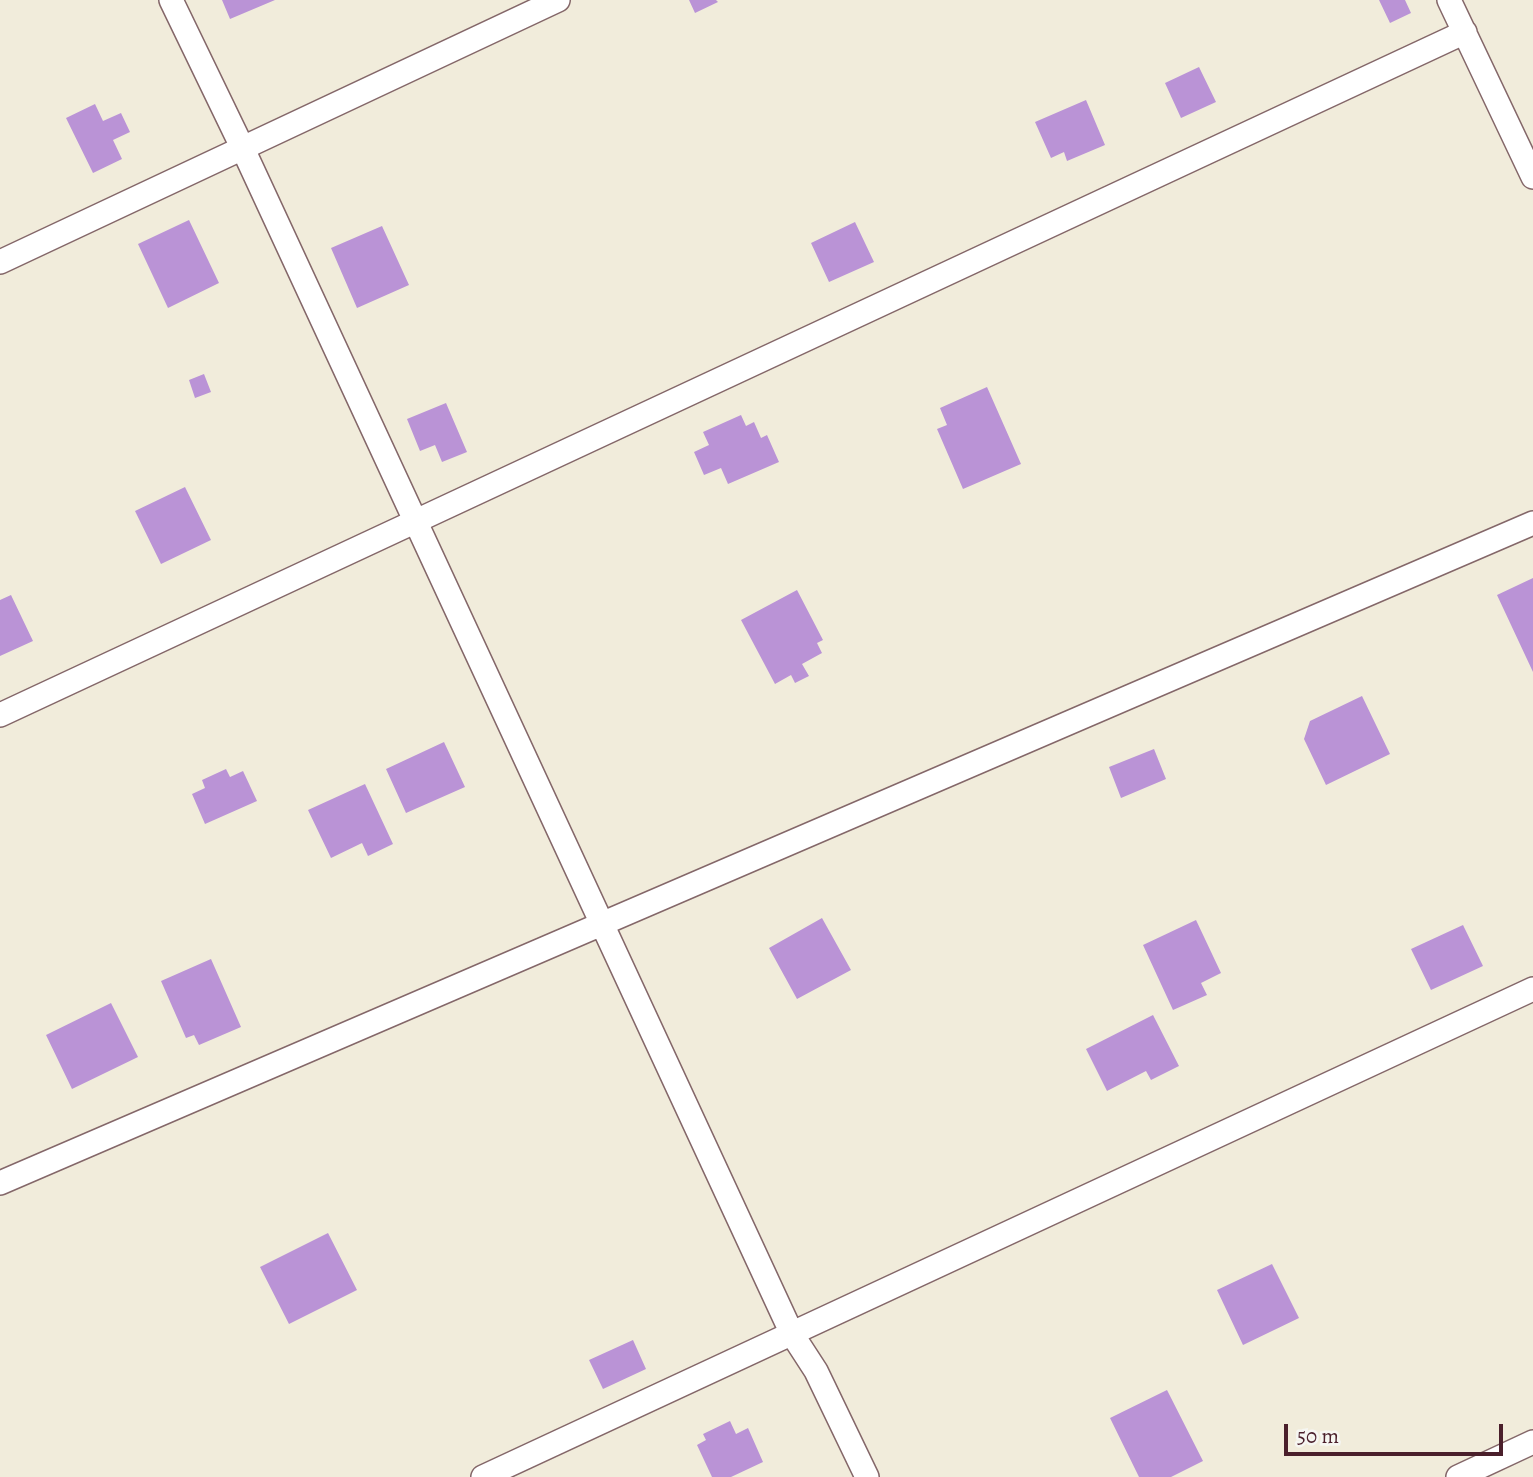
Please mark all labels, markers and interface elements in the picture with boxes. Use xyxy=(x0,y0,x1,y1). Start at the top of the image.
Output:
scale bar xyxy=(1288,1410,1507,1454)
text: 50 m xyxy=(1297,1422,1339,1450)

